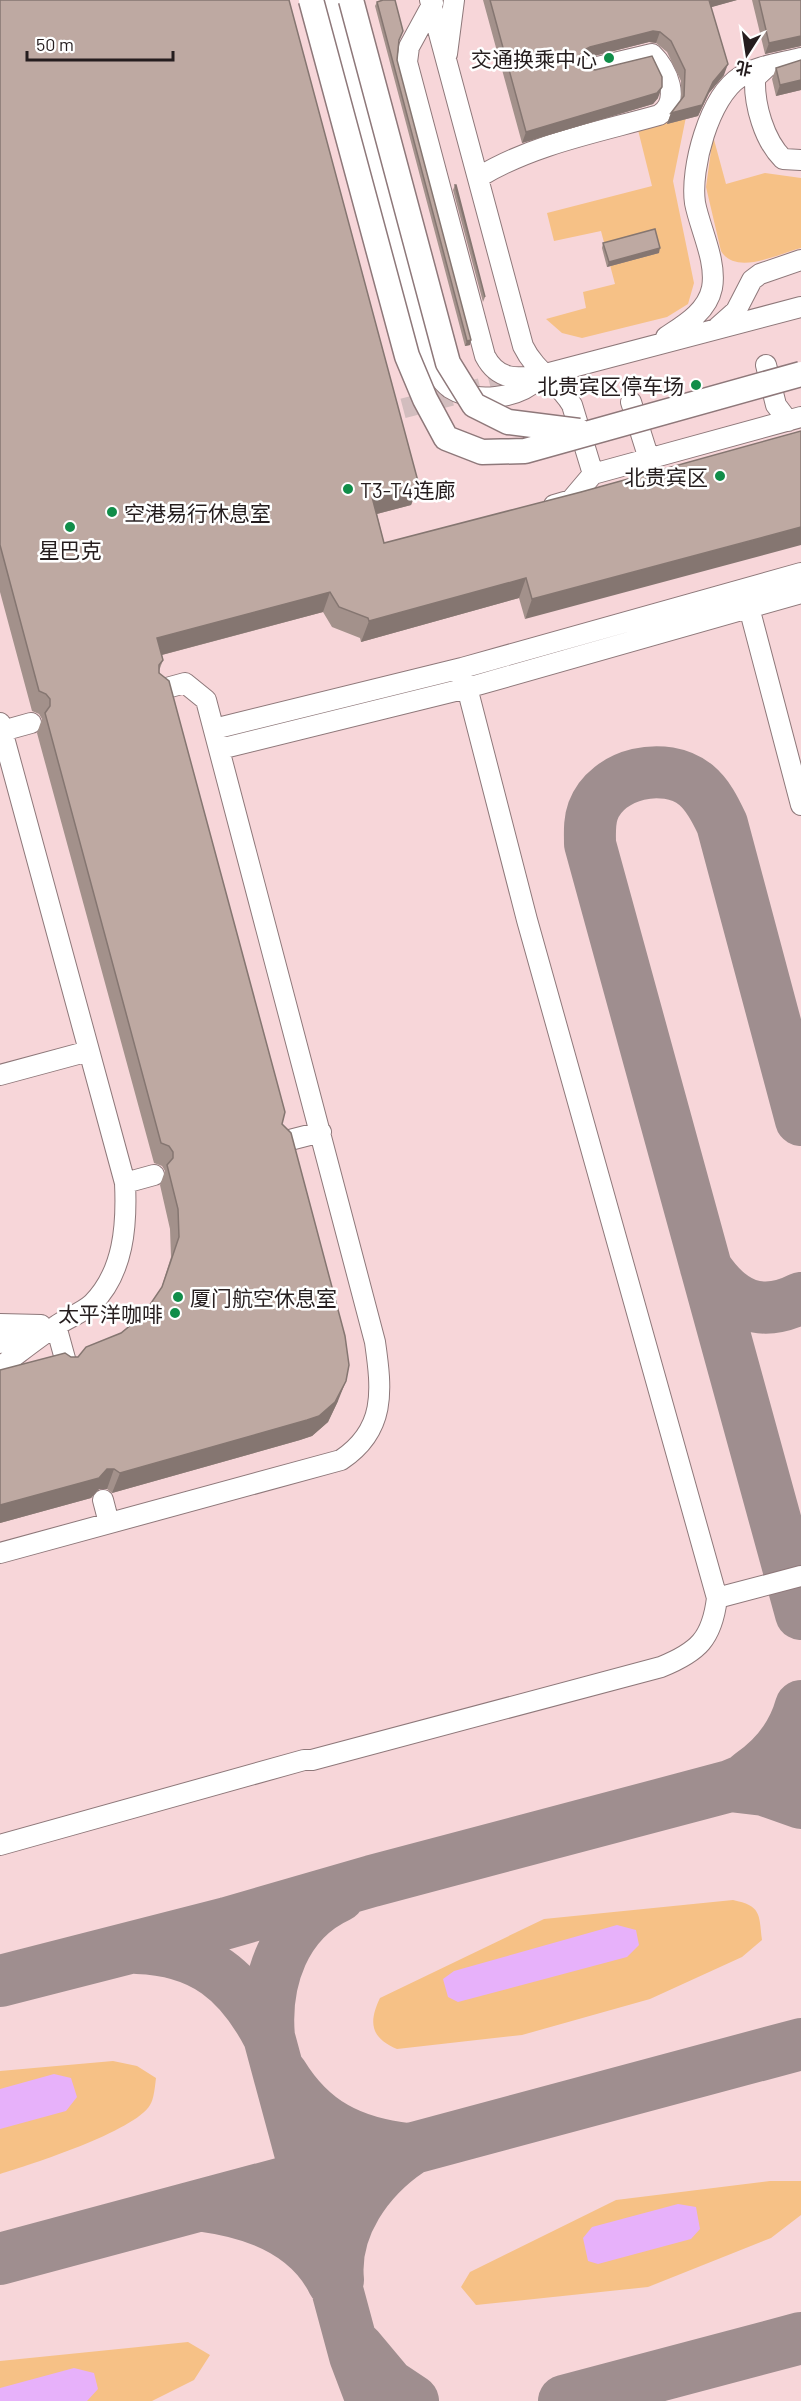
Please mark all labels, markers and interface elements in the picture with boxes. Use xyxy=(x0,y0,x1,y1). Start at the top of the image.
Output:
scale bar xyxy=(27,24,172,62)
north arrow xyxy=(717,24,777,84)
text: 50 m xyxy=(36,33,74,55)
place label: 交通换乘中心 xyxy=(471,46,597,71)
marker: 交通换乘中心 xyxy=(602,51,616,65)
text: 北 xyxy=(734,58,754,80)
place label: 北贵宾区停车场 xyxy=(537,373,684,398)
marker: 北贵宾区停车场 xyxy=(689,378,703,392)
place label: 北贵宾区 xyxy=(624,464,708,489)
marker: 北贵宾区 xyxy=(713,469,727,483)
place label: T3-T4连廊 xyxy=(360,477,455,502)
marker: T3-T4连廊 xyxy=(341,482,355,496)
place label: 空港易行休息室 xyxy=(124,500,271,525)
marker: 空港易行休息室 xyxy=(105,505,119,519)
marker: 星巴克 xyxy=(63,520,77,534)
place label: 星巴克 xyxy=(39,537,102,562)
place label: 厦门航空休息室 xyxy=(190,1285,337,1310)
marker: 厦门航空休息室 xyxy=(171,1290,185,1304)
place label: 太平洋咖啡 xyxy=(58,1301,163,1326)
marker: 太平洋咖啡 xyxy=(168,1306,182,1320)

